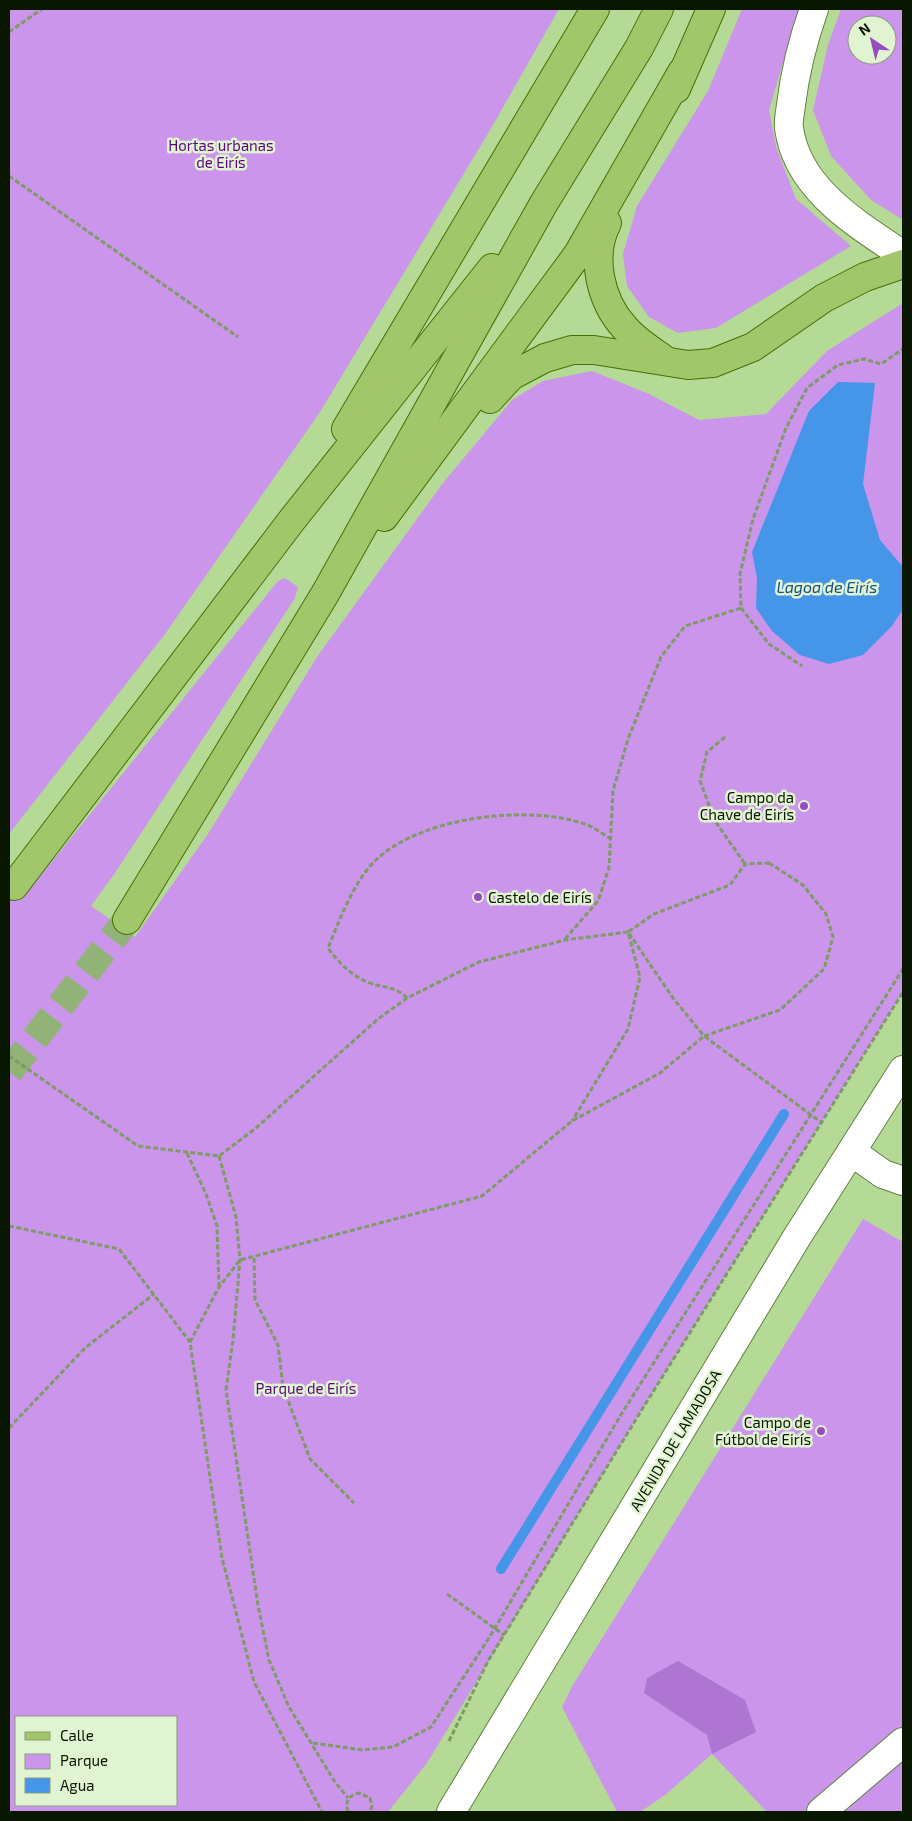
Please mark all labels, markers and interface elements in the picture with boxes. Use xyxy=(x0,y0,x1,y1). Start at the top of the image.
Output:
north arrow xyxy=(847,15,897,65)
text: N xyxy=(855,19,873,39)
park label: Hortas urbanas de Eirís xyxy=(168,136,274,171)
water label: Lagoa de Eirís xyxy=(777,577,877,596)
place label: Campo da Chave de Eirís xyxy=(700,788,794,823)
marker: Campo da Chave de Eirís xyxy=(798,800,810,812)
place label: Castelo de Eirís xyxy=(488,888,592,906)
marker: Castelo de Eirís xyxy=(472,891,484,903)
street label: AVENIDA DE LAMADOSA xyxy=(626,1365,725,1514)
park label: Parque de Eirís xyxy=(256,1379,356,1397)
place label: Campo de Fútbol de Eirís xyxy=(715,1413,811,1448)
marker: Campo de Fútbol de Eirís xyxy=(815,1425,827,1437)
legend xyxy=(15,1716,178,1806)
text: Calle xyxy=(60,1726,94,1744)
text: Parque xyxy=(60,1751,108,1769)
text: Agua xyxy=(60,1776,95,1794)

